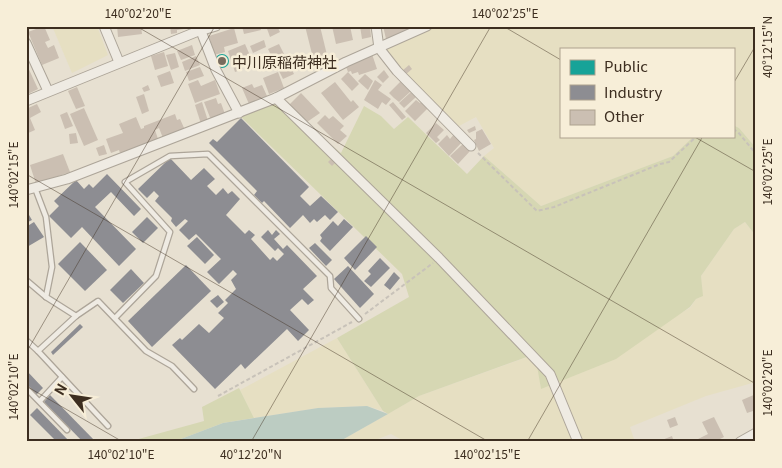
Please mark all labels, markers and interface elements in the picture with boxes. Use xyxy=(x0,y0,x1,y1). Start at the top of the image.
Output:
text: 140°02'20"E xyxy=(104,4,172,21)
text: 140°02'25"E xyxy=(471,4,539,21)
text: 40°12'15"N xyxy=(758,16,775,78)
legend xyxy=(560,48,734,138)
place label: 中川原稲荷神社 xyxy=(232,51,337,72)
marker: 中川原稲荷神社 xyxy=(216,55,228,67)
text: Public xyxy=(604,55,648,76)
text: Industry xyxy=(604,81,662,102)
text: Other xyxy=(604,105,644,126)
text: 140°02'25"E xyxy=(758,138,775,206)
text: 140°02'15"E xyxy=(4,141,21,209)
text: 140°02'20"E xyxy=(758,349,775,417)
text: 140°02'10"E xyxy=(4,353,21,421)
north arrow xyxy=(48,370,98,420)
text: N xyxy=(49,379,71,399)
text: 140°02'10"E xyxy=(87,445,155,462)
text: 40°12'20"N xyxy=(220,445,282,462)
text: 140°02'15"E xyxy=(453,445,521,462)

